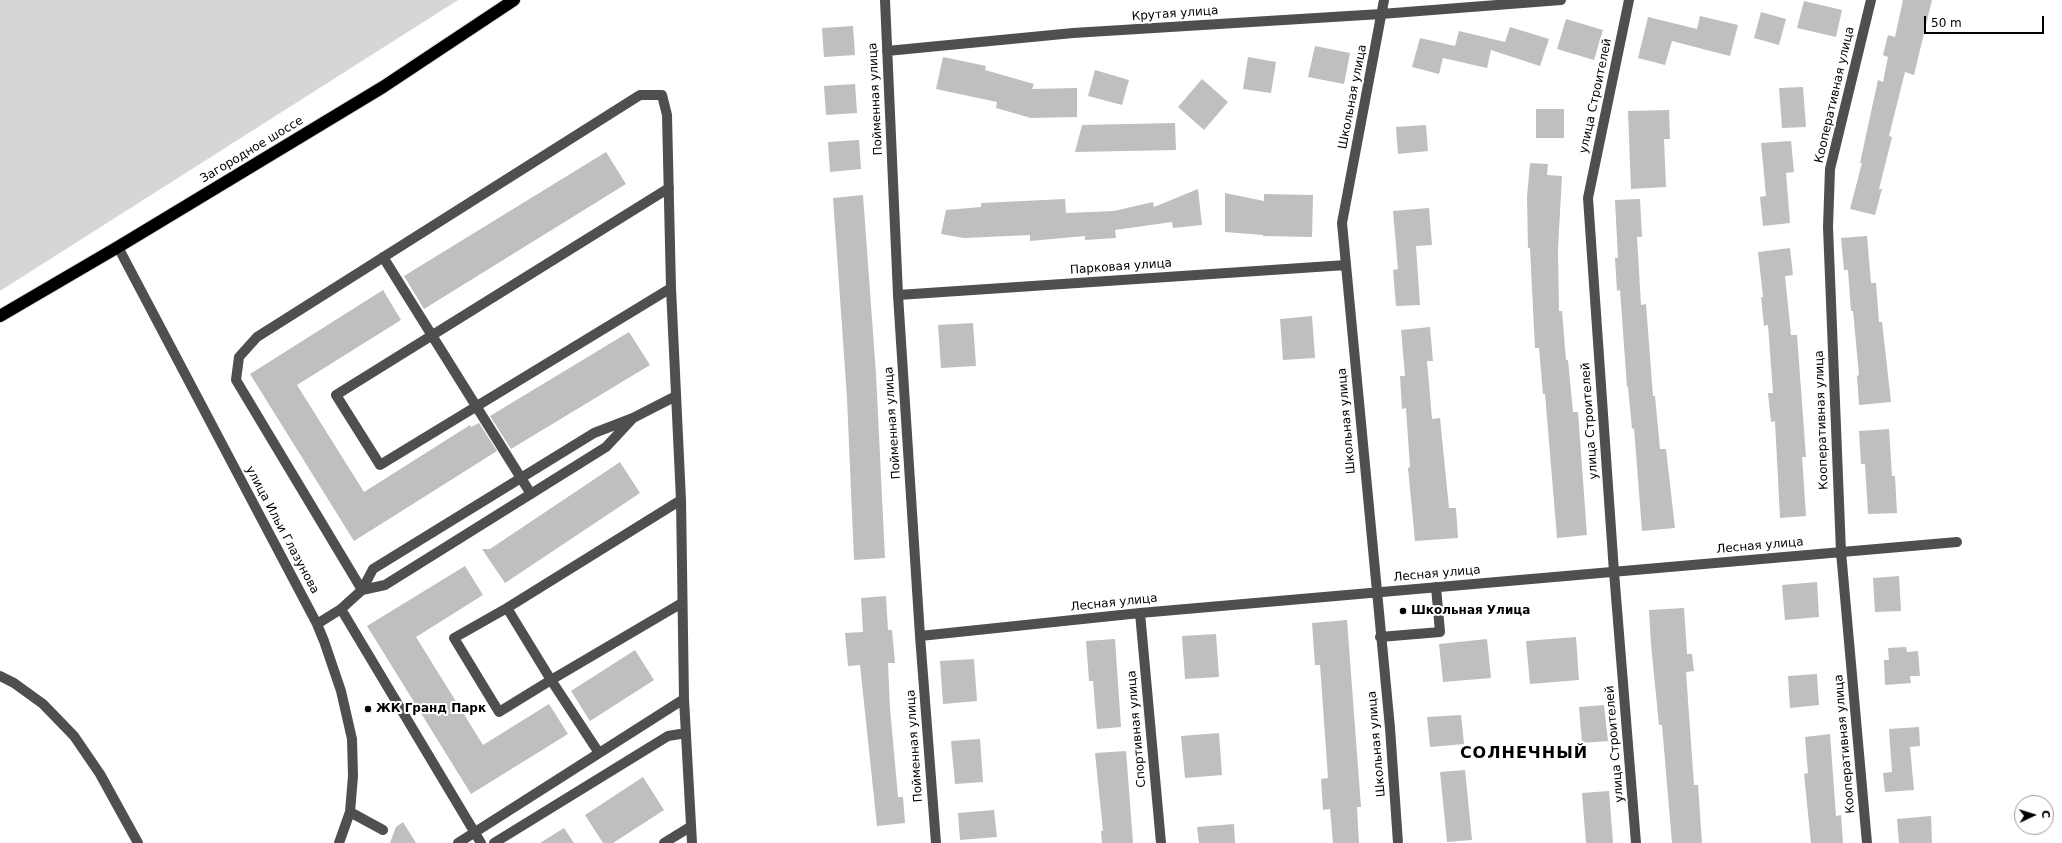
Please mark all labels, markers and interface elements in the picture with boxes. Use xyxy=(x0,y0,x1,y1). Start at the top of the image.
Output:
street label: Крутая улица xyxy=(1131,4,1219,24)
scale bar xyxy=(1926,8,2046,34)
text: 50 m xyxy=(1931,16,1962,30)
street label: Кооперативная улица xyxy=(1812,25,1858,165)
street label: улица Строителей xyxy=(1577,37,1615,155)
street label: Пойменная улица xyxy=(866,42,886,156)
street label: Школьная улица xyxy=(1336,43,1370,151)
street label: Загородное шоссе xyxy=(198,114,306,186)
street label: Парковая улица xyxy=(1070,256,1172,278)
street label: Кооперативная улица xyxy=(1812,350,1832,490)
street label: улица Строителей xyxy=(1579,362,1601,480)
street label: Пойменная улица xyxy=(882,366,904,480)
street label: Школьная улица xyxy=(1335,367,1359,475)
street label: улица Ильи Глазунова xyxy=(242,464,322,596)
street label: Лесная улица xyxy=(1716,535,1804,557)
street label: Лесная улица xyxy=(1393,563,1481,585)
street label: Лесная улица xyxy=(1070,591,1158,615)
place label: Школьная Улица xyxy=(1411,604,1530,618)
marker: Школьная Улица xyxy=(1398,606,1408,616)
street label: Спортивная улица xyxy=(1125,670,1149,788)
street label: Кооперативная улица xyxy=(1832,674,1858,814)
street label: улица Строителей xyxy=(1603,685,1627,803)
street label: Пойменная улица xyxy=(904,689,926,803)
street label: Школьная улица xyxy=(1365,690,1389,798)
place label: ЖК Гранд Парк xyxy=(376,702,486,716)
marker: ЖК Гранд Парк xyxy=(363,704,373,714)
district label: СОЛНЕЧНЫЙ xyxy=(1460,744,1588,764)
north arrow xyxy=(2014,795,2054,835)
text: С xyxy=(2039,810,2052,819)

